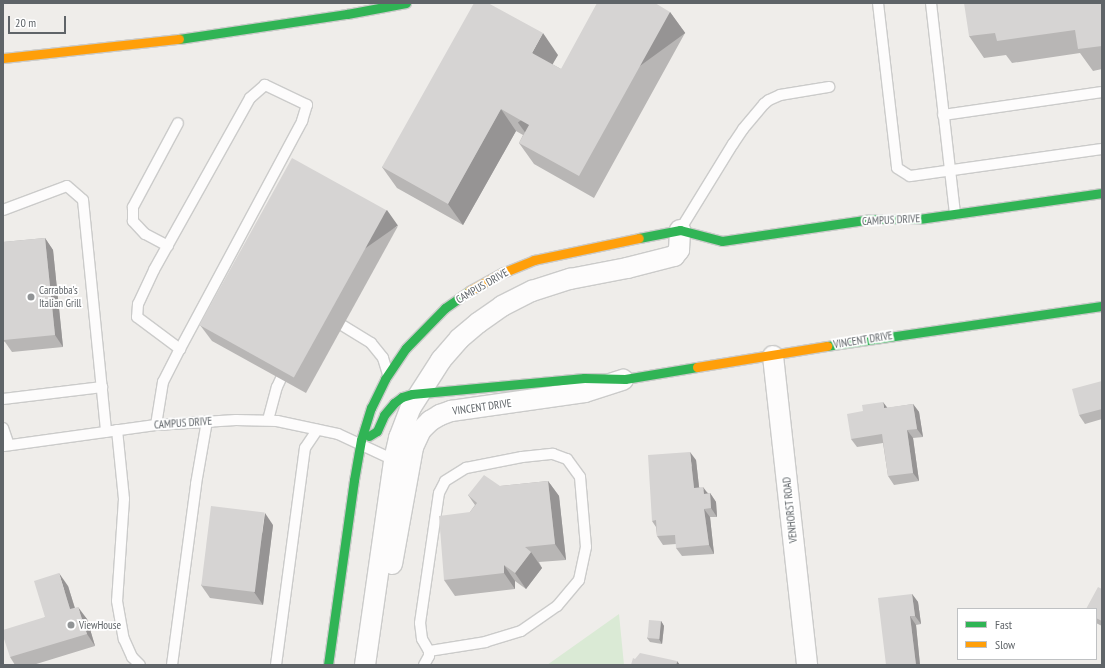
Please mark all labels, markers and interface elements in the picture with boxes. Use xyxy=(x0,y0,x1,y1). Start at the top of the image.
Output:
scale bar xyxy=(10,8,68,34)
text: 20 m xyxy=(15,15,36,30)
street label: CAMPUS DRIVE xyxy=(862,212,920,228)
street label: CAMPUS DRIVE xyxy=(454,266,510,306)
place label: Carrabba's Italian Grill xyxy=(39,284,81,310)
marker: Carrabba's Italian Grill xyxy=(26,292,36,302)
street label: VINCENT DRIVE xyxy=(832,329,894,351)
street label: VINCENT DRIVE xyxy=(451,396,513,418)
street label: CAMPUS DRIVE xyxy=(154,414,212,432)
street label: VENHORST ROAD xyxy=(780,476,800,544)
legend xyxy=(957,608,1097,660)
text: Fast xyxy=(995,617,1012,632)
place label: ViewHouse xyxy=(79,618,121,632)
marker: ViewHouse xyxy=(66,620,76,630)
text: Slow xyxy=(995,637,1015,652)

